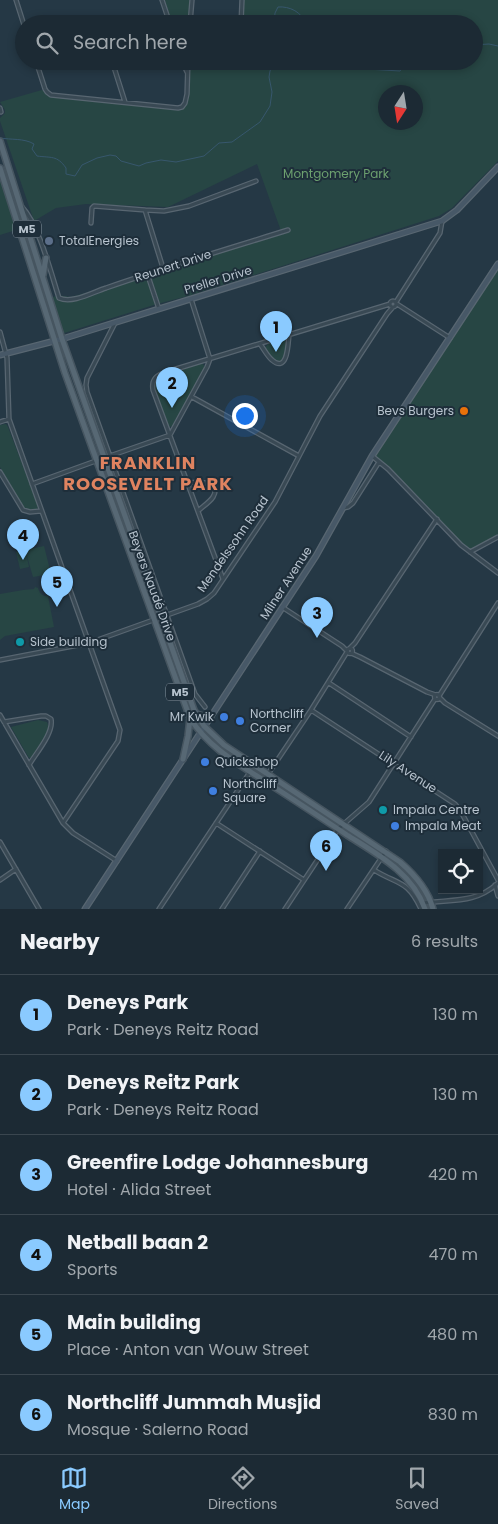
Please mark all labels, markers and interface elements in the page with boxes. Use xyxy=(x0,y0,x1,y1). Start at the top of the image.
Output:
search box xyxy=(15,15,483,70)
icon: search xyxy=(33,29,61,57)
text: Search here xyxy=(73,29,187,56)
north arrow xyxy=(378,85,423,130)
park label: Montgomery Park xyxy=(283,165,390,182)
road number: M5 xyxy=(13,220,41,238)
place label: TotalEnergies xyxy=(59,232,139,249)
marker: TotalEnergies xyxy=(43,235,55,247)
street label: Reunert Drive xyxy=(132,245,213,286)
street label: Preller Drive xyxy=(182,261,254,298)
pin: 1 xyxy=(260,311,292,352)
pin: 2 xyxy=(156,367,188,408)
place label: Bevs Burgers xyxy=(377,402,454,419)
your location xyxy=(232,403,258,429)
marker: Bevs Burgers xyxy=(458,405,470,417)
district label: FRANKLIN ROOSEVELT PARK xyxy=(63,450,233,496)
street label: Mendelssohn Road xyxy=(193,492,272,595)
pin: 4 xyxy=(7,519,39,560)
street label: Beyers Naudé Drive xyxy=(125,528,180,643)
street label: Milner Avenue xyxy=(256,543,316,623)
pin: 5 xyxy=(41,566,73,607)
pin: 3 xyxy=(301,597,333,638)
place label: Side building xyxy=(30,633,107,650)
marker: Side building xyxy=(14,636,26,648)
road number: M5 xyxy=(166,684,194,700)
place label: Northcliff Corner xyxy=(250,705,304,736)
place label: Mr Kwik xyxy=(170,708,215,725)
marker: Mr Kwik xyxy=(218,711,230,723)
marker: Northcliff Corner xyxy=(234,715,246,727)
street label: Lily Avenue xyxy=(376,746,441,797)
place label: Quickshop xyxy=(215,753,278,770)
marker: Quickshop xyxy=(199,756,211,768)
place label: Northcliff Square xyxy=(223,775,277,806)
marker: Northcliff Square xyxy=(207,785,219,797)
place label: Impala Centre xyxy=(393,801,479,818)
marker: Impala Centre xyxy=(377,804,389,816)
place label: Impala Meat xyxy=(405,817,481,834)
marker: Impala Meat xyxy=(389,820,401,832)
pin: 6 xyxy=(310,830,342,871)
map controls xyxy=(438,849,483,894)
button: locate xyxy=(438,849,483,894)
text: Nearby xyxy=(20,927,100,956)
text: 6 results xyxy=(411,930,478,953)
text: Deneys Park xyxy=(67,989,188,1016)
text: 1 xyxy=(33,1003,39,1026)
text: 130 m xyxy=(433,1003,478,1026)
text: Park · Deneys Reitz Road xyxy=(67,1018,259,1041)
text: Deneys Reitz Park xyxy=(67,1069,239,1096)
text: 2 xyxy=(31,1083,41,1106)
text: 130 m xyxy=(433,1083,478,1106)
text: Park · Deneys Reitz Road xyxy=(67,1098,259,1121)
text: Greenfire Lodge Johannesburg xyxy=(67,1149,368,1176)
text: 3 xyxy=(31,1163,41,1186)
text: 420 m xyxy=(428,1163,478,1186)
text: Hotel · Alida Street xyxy=(67,1178,211,1201)
text: Netball baan 2 xyxy=(67,1229,208,1256)
text: 4 xyxy=(31,1243,41,1266)
text: 470 m xyxy=(428,1243,478,1266)
text: Sports xyxy=(67,1258,118,1281)
text: Main building xyxy=(67,1309,201,1336)
text: 5 xyxy=(31,1323,41,1346)
text: 480 m xyxy=(427,1323,478,1346)
text: Place · Anton van Wouw Street xyxy=(67,1338,309,1361)
text: Northcliff Jummah Musjid xyxy=(67,1389,321,1416)
text: 6 xyxy=(31,1403,41,1426)
text: 830 m xyxy=(428,1403,478,1426)
text: Mosque · Salerno Road xyxy=(67,1418,249,1441)
tab: Map xyxy=(59,1464,90,1515)
tab: Directions xyxy=(208,1464,277,1515)
tab: Saved xyxy=(395,1464,439,1515)

